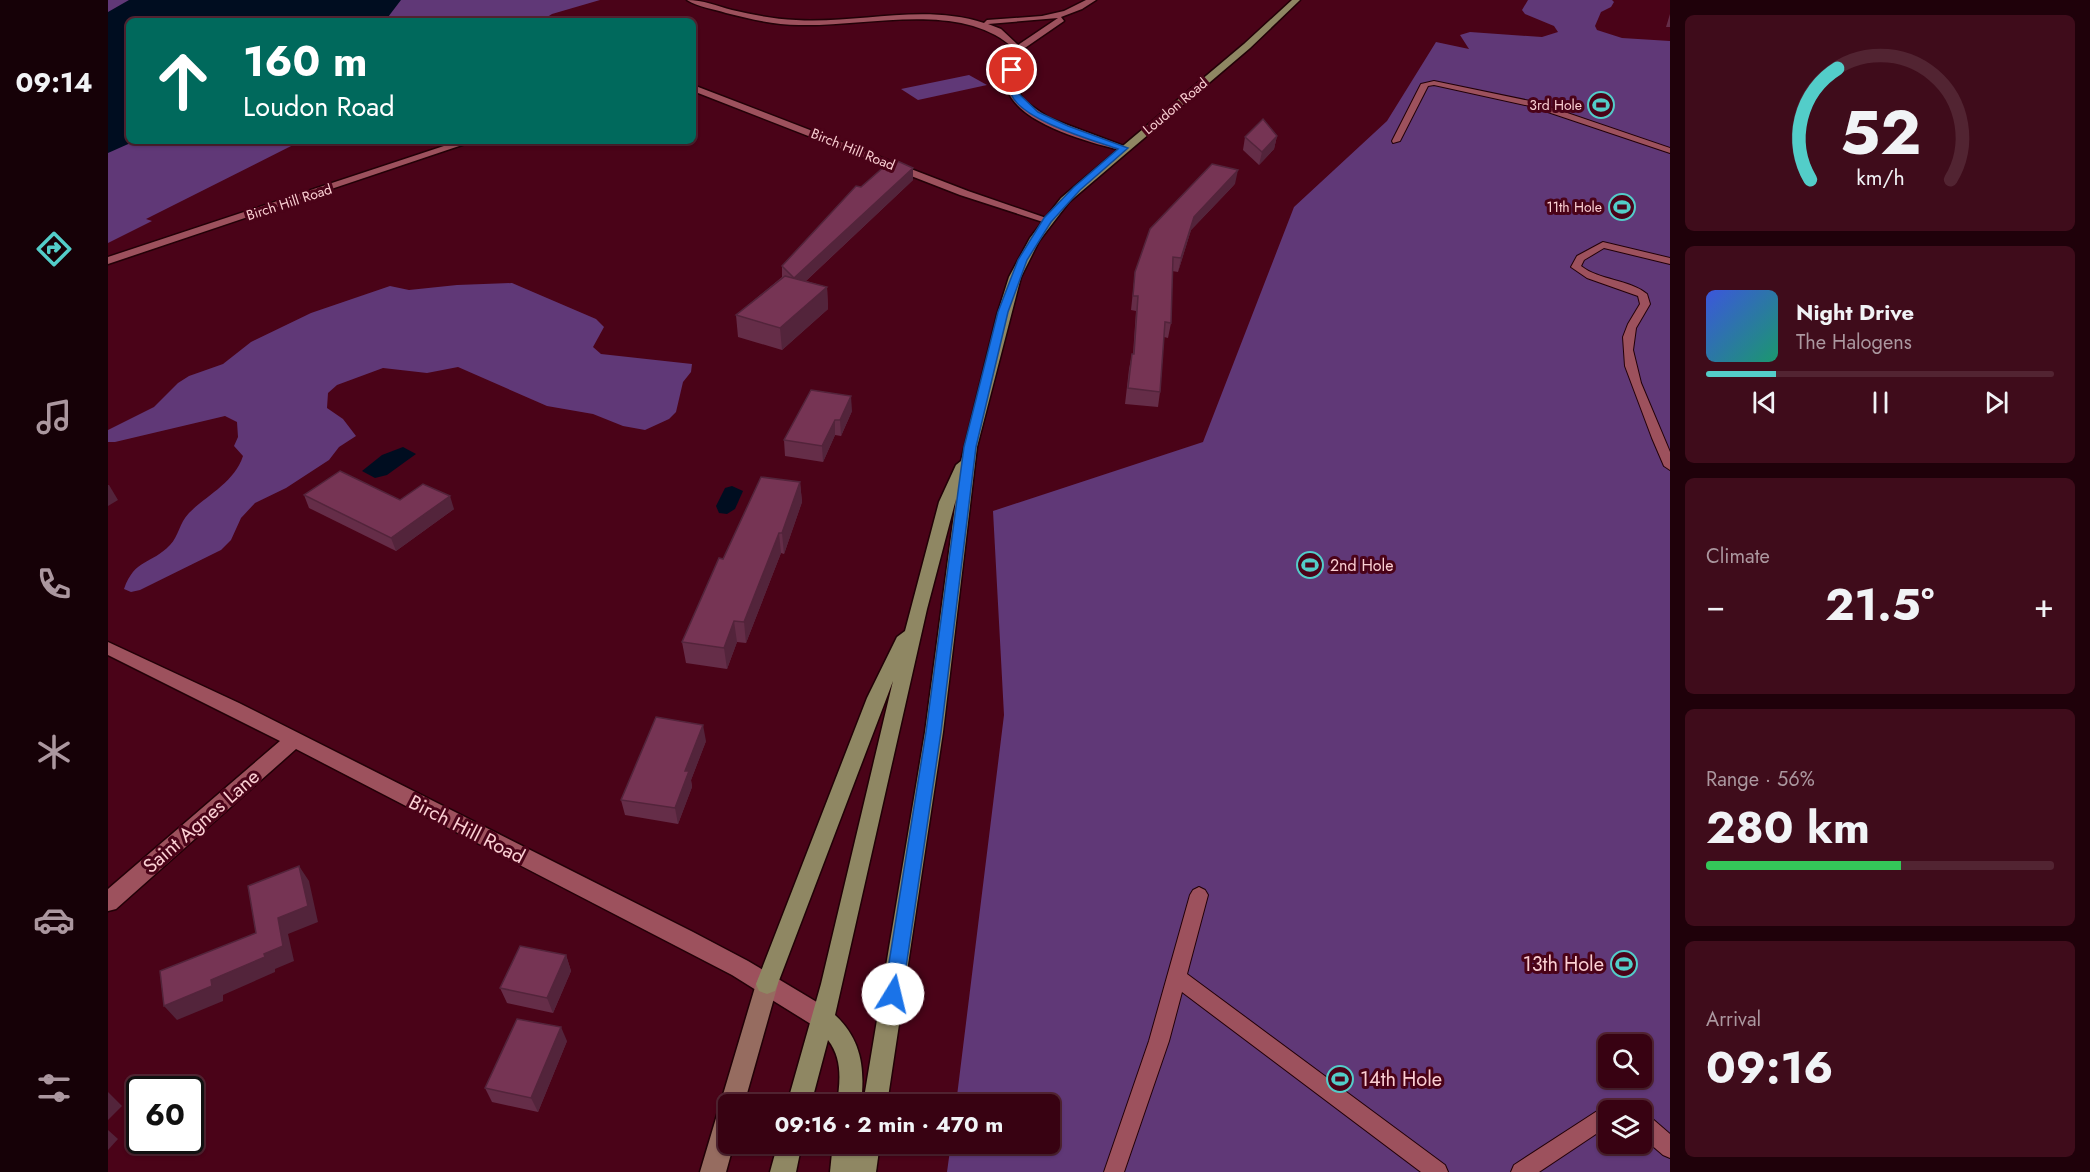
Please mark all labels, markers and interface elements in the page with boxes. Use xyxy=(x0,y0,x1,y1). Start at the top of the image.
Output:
text: 160 m xyxy=(243,31,367,92)
icon: ahead xyxy=(144,42,222,120)
pin xyxy=(986,44,1037,95)
icon: arrive xyxy=(995,53,1028,86)
text: 09:14 xyxy=(15,63,93,102)
street label: Loudon Road xyxy=(1138,73,1212,139)
text: Loudon Road xyxy=(243,87,395,126)
text: 52 xyxy=(1839,87,1921,177)
sports icon: 3rd Hole xyxy=(1586,90,1616,120)
place label: 3rd Hole xyxy=(1529,95,1582,115)
street label: Birch Hill Road xyxy=(808,123,898,175)
text: km/h xyxy=(1856,163,1904,194)
street label: Birch Hill Road xyxy=(244,179,334,225)
sports icon: 11th Hole xyxy=(1607,192,1637,222)
place label: 11th Hole xyxy=(1546,197,1602,217)
icon: directions xyxy=(33,228,75,270)
text: Night Drive xyxy=(1796,296,1914,328)
text: The Halogens xyxy=(1796,328,1912,357)
icon: previous xyxy=(1748,386,1781,419)
icon: pause xyxy=(1864,386,1897,419)
icon: next xyxy=(1980,386,2013,419)
icon: music xyxy=(33,396,75,438)
text: Climate xyxy=(1706,542,1770,571)
sports icon: 2nd Hole xyxy=(1295,550,1325,580)
place label: 2nd Hole xyxy=(1330,554,1394,577)
icon: phone xyxy=(33,563,75,605)
text: 21.5° xyxy=(1825,572,1934,637)
text: − xyxy=(1706,582,1725,629)
text: + xyxy=(2034,582,2054,629)
icon: climate xyxy=(33,731,75,773)
street label: Saint Agnes Lane xyxy=(137,763,266,880)
text: Range · 56% xyxy=(1706,765,1815,794)
street label: Birch Hill Road xyxy=(404,788,530,871)
text: 280 km xyxy=(1706,795,1870,860)
icon: car xyxy=(33,899,75,941)
sports icon: 13th Hole xyxy=(1609,949,1639,979)
place label: 13th Hole xyxy=(1523,950,1604,979)
position arrow xyxy=(861,962,925,1026)
text: Arrival xyxy=(1706,1005,1761,1034)
map controls xyxy=(1598,1034,1652,1154)
button: search xyxy=(1598,1034,1652,1088)
text: 09:16 xyxy=(1706,1035,1833,1100)
sports icon: 14th Hole xyxy=(1325,1064,1355,1094)
place label: 14th Hole xyxy=(1360,1065,1442,1094)
icon: filters xyxy=(33,1067,75,1109)
speed limit sign: 60 xyxy=(126,1076,204,1154)
button: layers xyxy=(1598,1100,1652,1154)
text: 09:16 · 2 min · 470 m xyxy=(775,1108,1003,1140)

